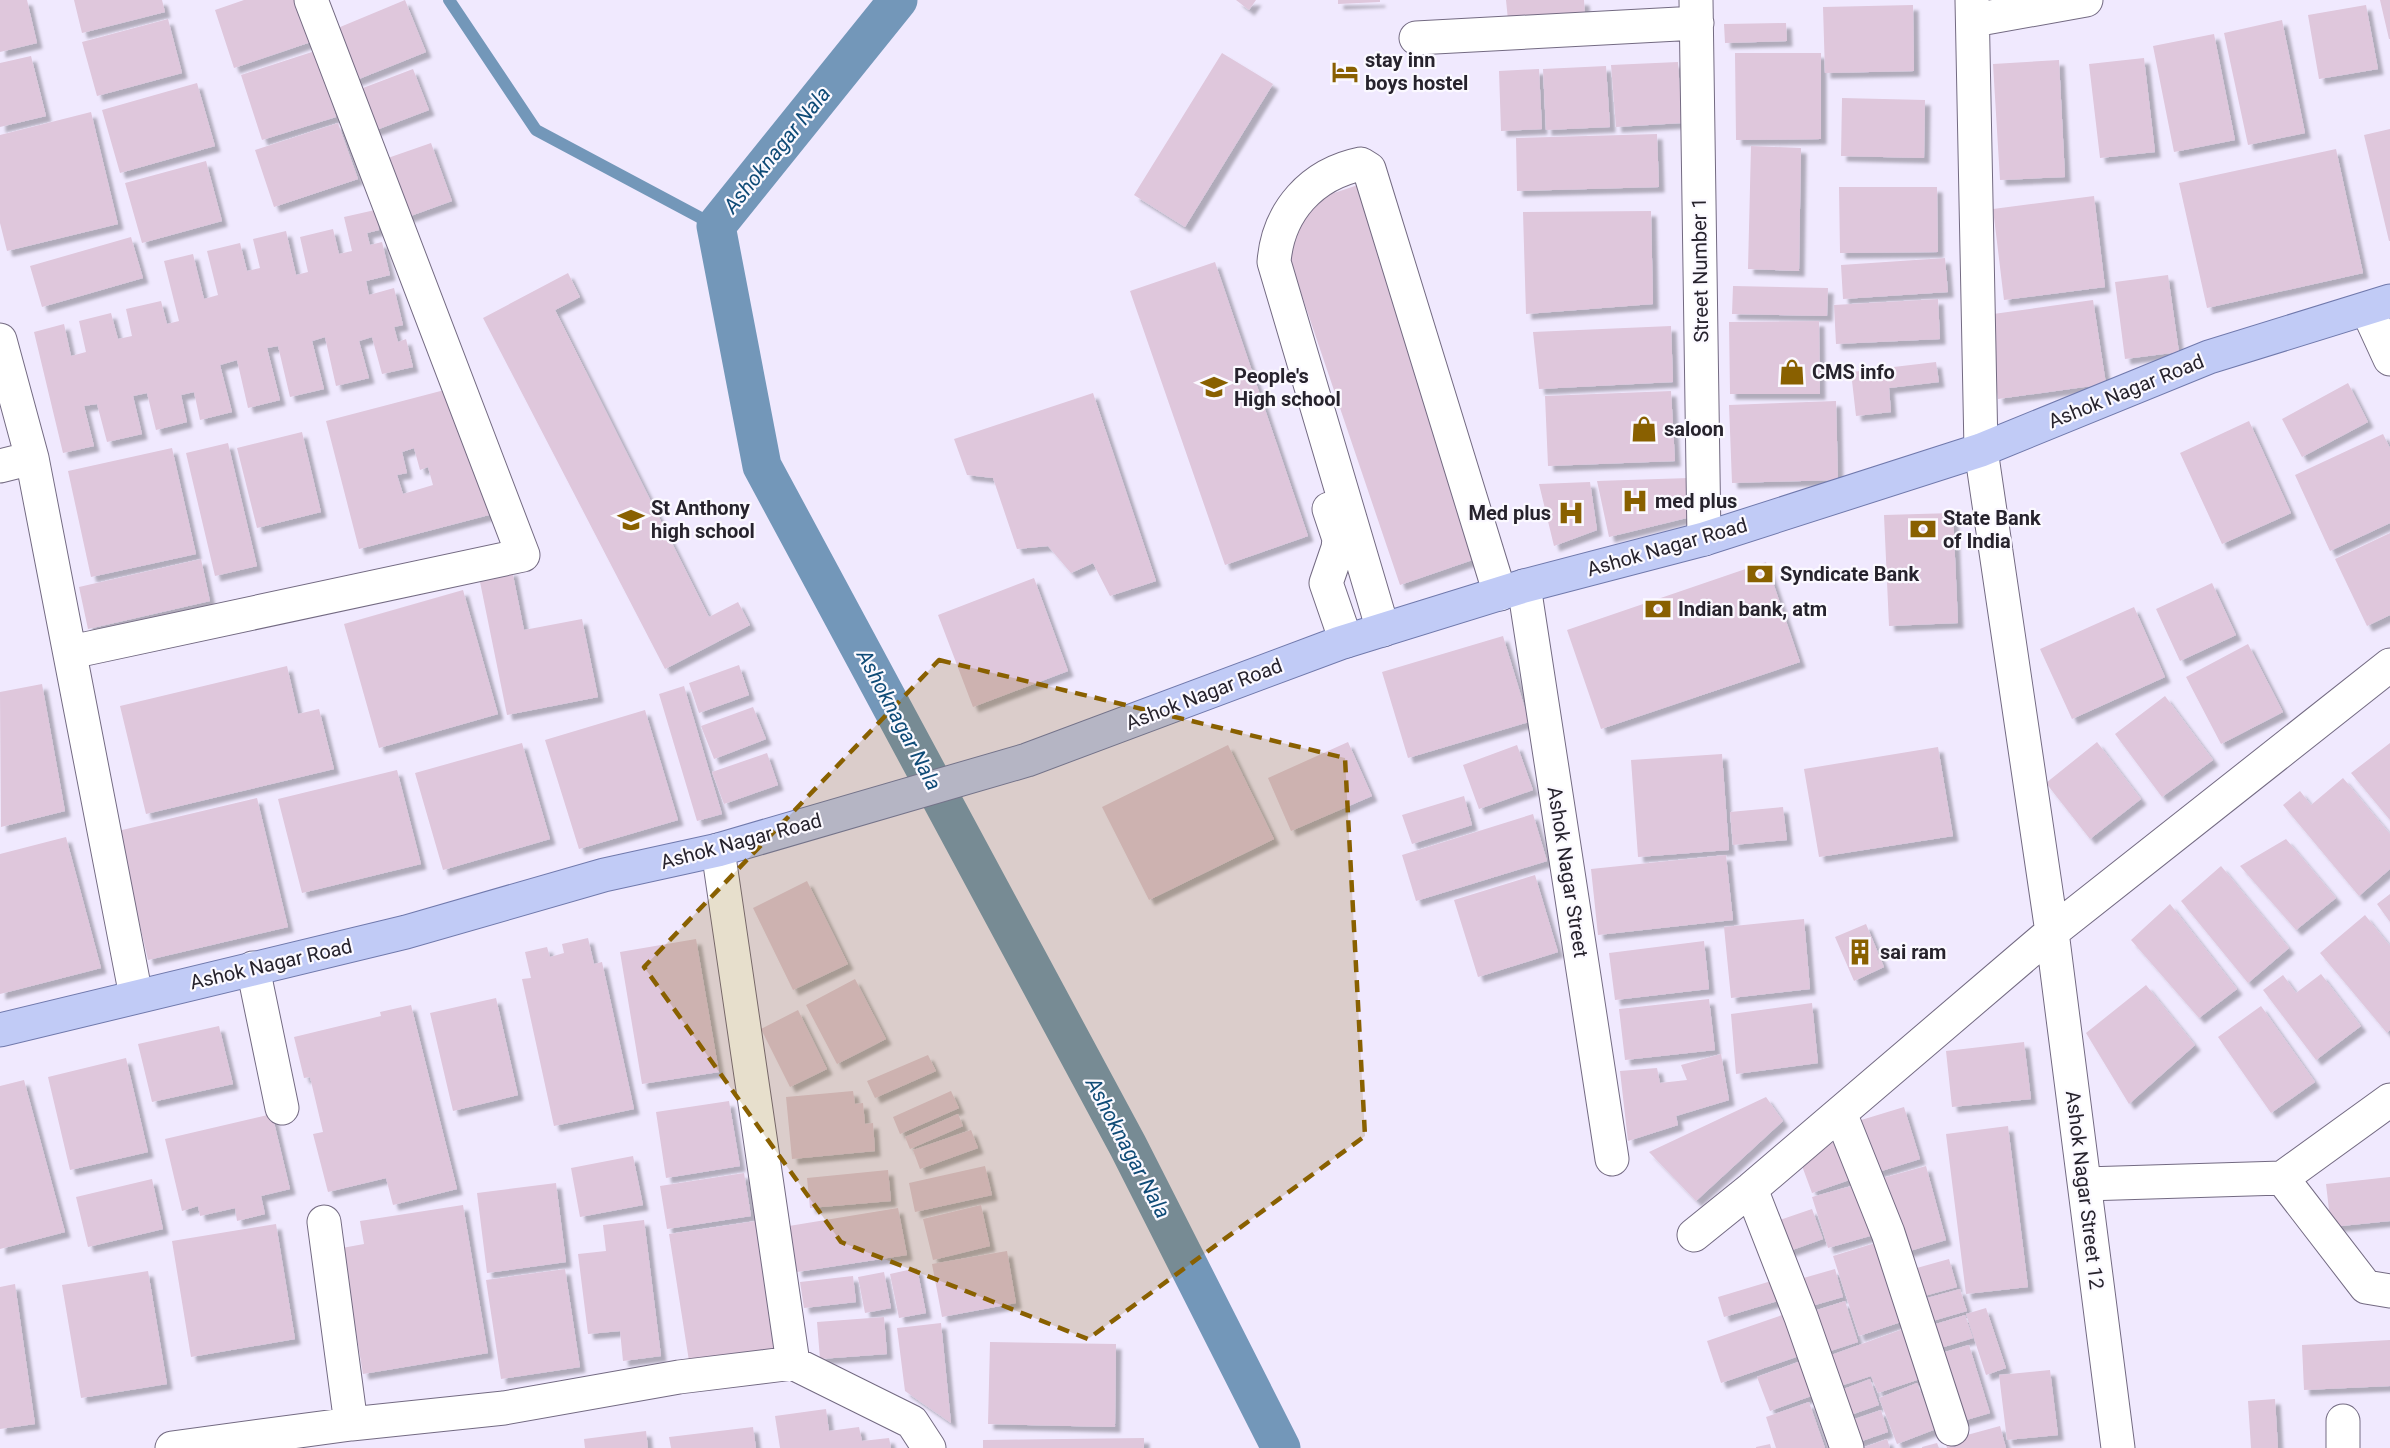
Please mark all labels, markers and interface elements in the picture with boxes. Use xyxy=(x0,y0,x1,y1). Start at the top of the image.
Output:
place label: stay inn boys hostel xyxy=(1365,48,1468,95)
hotel icon: stay inn boys hostel xyxy=(1330,57,1360,87)
water label: Ashoknagar Nala xyxy=(718,82,835,219)
street label: Street Number 1 xyxy=(1687,197,1713,343)
street label: Ashok Nagar Road xyxy=(2045,349,2207,433)
shop icon: CMS info xyxy=(1777,357,1807,387)
place label: CMS info xyxy=(1812,360,1895,384)
place label: People's High school xyxy=(1234,364,1341,411)
school or university icon: People's High school xyxy=(1199,372,1229,402)
shop icon: saloon xyxy=(1629,414,1659,444)
place label: saloon xyxy=(1664,417,1724,441)
hospital icon: med plus xyxy=(1620,486,1650,516)
place label: med plus xyxy=(1655,489,1737,513)
place label: St Anthony high school xyxy=(651,496,755,543)
hospital icon: Med plus xyxy=(1556,498,1586,528)
place label: Med plus xyxy=(1468,501,1551,525)
school or university icon: St Anthony high school xyxy=(616,505,646,535)
place label: State Bank of India xyxy=(1943,506,2041,553)
street label: Ashok Nagar Road xyxy=(1584,513,1750,581)
bank icon: State Bank of India xyxy=(1908,514,1938,544)
bank icon: Syndicate Bank xyxy=(1745,559,1775,589)
place label: Syndicate Bank xyxy=(1780,562,1919,586)
bank icon: Indian bank, atm xyxy=(1643,594,1673,624)
place label: Indian bank, atm xyxy=(1678,597,1827,621)
water label: Ashoknagar Nala xyxy=(851,645,946,794)
street label: Ashok Nagar Road xyxy=(1122,653,1286,735)
street label: Ashok Nagar Street xyxy=(1543,785,1593,959)
street label: Ashok Nagar Road xyxy=(658,808,824,874)
street label: Ashok Nagar Road xyxy=(188,934,354,994)
building icon: sai ram xyxy=(1845,937,1875,967)
place label: sai ram xyxy=(1880,940,1946,964)
water label: Ashoknagar Nala xyxy=(1080,1073,1175,1222)
street label: Ashok Nagar Street 12 xyxy=(2061,1089,2109,1291)

